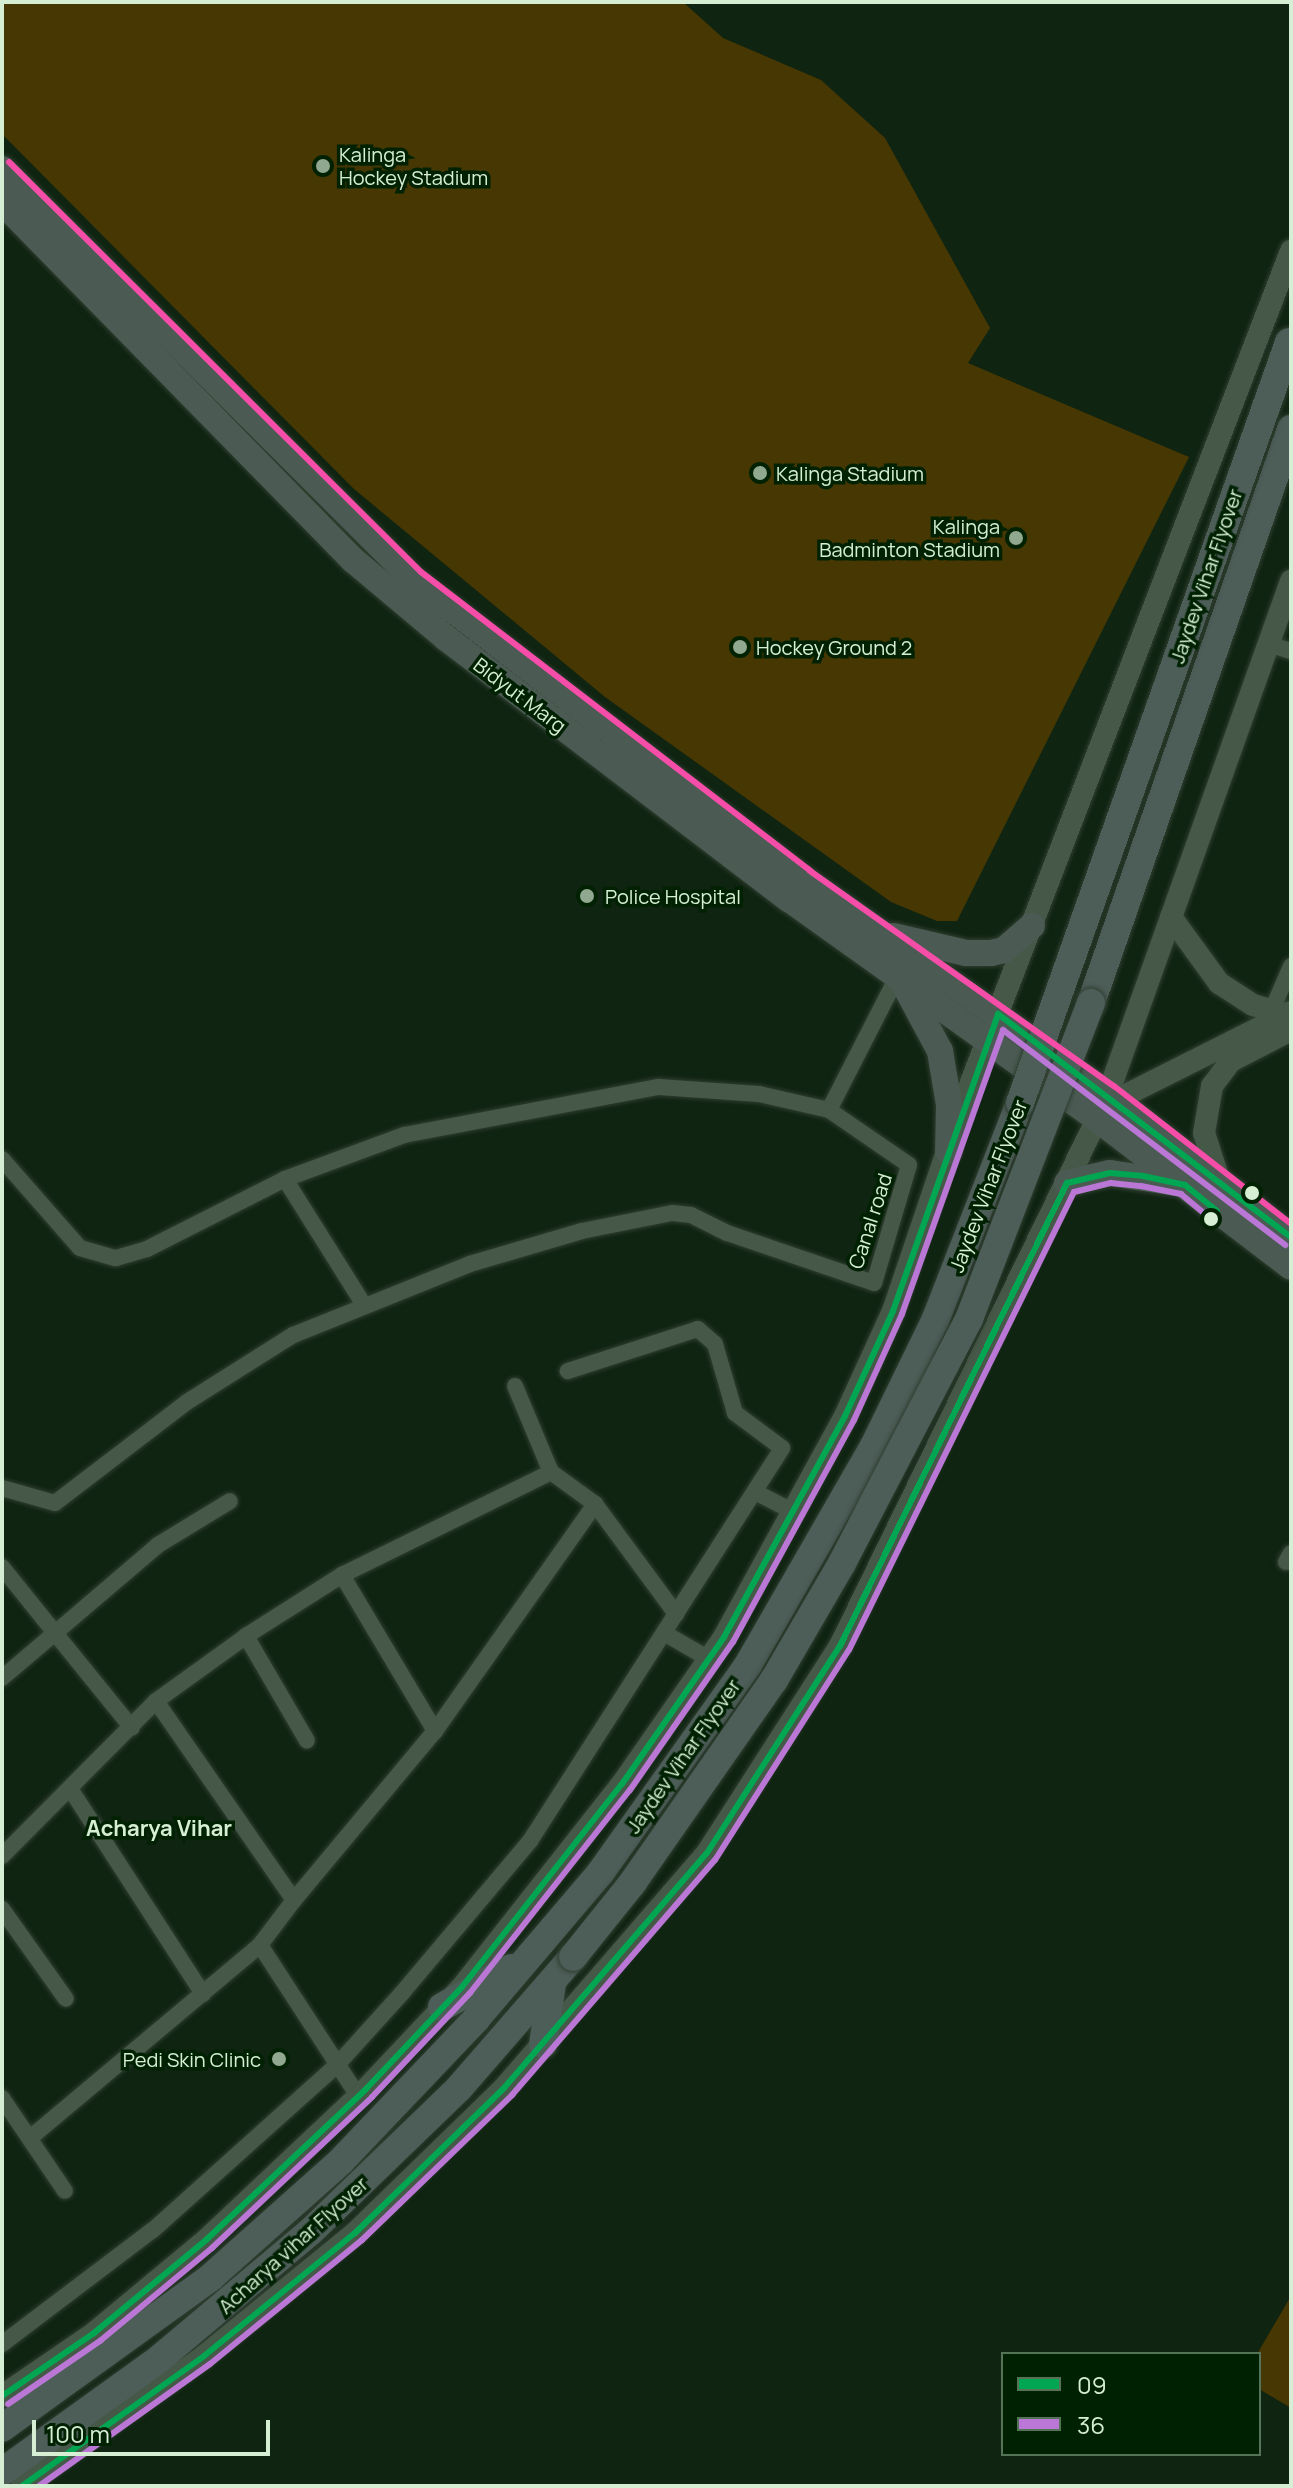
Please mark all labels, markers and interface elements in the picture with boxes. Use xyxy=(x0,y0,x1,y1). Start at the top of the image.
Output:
place label: Kalinga Hockey Stadium xyxy=(339,142,488,189)
marker: Kalinga Hockey Stadium xyxy=(314,157,332,175)
place label: Kalinga Stadium xyxy=(776,461,924,485)
marker: Kalinga Stadium xyxy=(751,464,769,482)
street label: Jaydev Vihar Flyover xyxy=(1165,486,1247,666)
place label: Kalinga Badminton Stadium xyxy=(819,514,1000,561)
marker: Kalinga Badminton Stadium xyxy=(1007,529,1025,547)
place label: Hockey Ground 2 xyxy=(756,635,912,659)
marker: Hockey Ground 2 xyxy=(731,638,749,656)
street label: Bidyut Marg xyxy=(469,652,571,738)
place label: Police Hospital xyxy=(605,884,741,908)
marker: Police Hospital xyxy=(576,885,598,907)
street label: Jaydev Vihar Flyover xyxy=(944,1096,1032,1276)
street label: Canal road xyxy=(843,1170,897,1272)
unlabelled marker xyxy=(1244,1185,1260,1201)
unlabelled marker xyxy=(1203,1211,1219,1227)
street label: Jaydev Vihar Flyover xyxy=(621,1674,745,1838)
district label: Acharya Vihar xyxy=(86,1816,232,1842)
place label: Pedi Skin Clinic xyxy=(123,2047,261,2071)
marker: Pedi Skin Clinic xyxy=(268,2048,290,2070)
street label: Acharya vihar Flyover xyxy=(213,2171,373,2319)
legend xyxy=(1001,2352,1261,2456)
text: 09 xyxy=(1077,2368,1107,2401)
scale bar xyxy=(36,2404,274,2454)
text: 36 xyxy=(1077,2408,1105,2441)
text: 100 m xyxy=(46,2417,110,2450)

